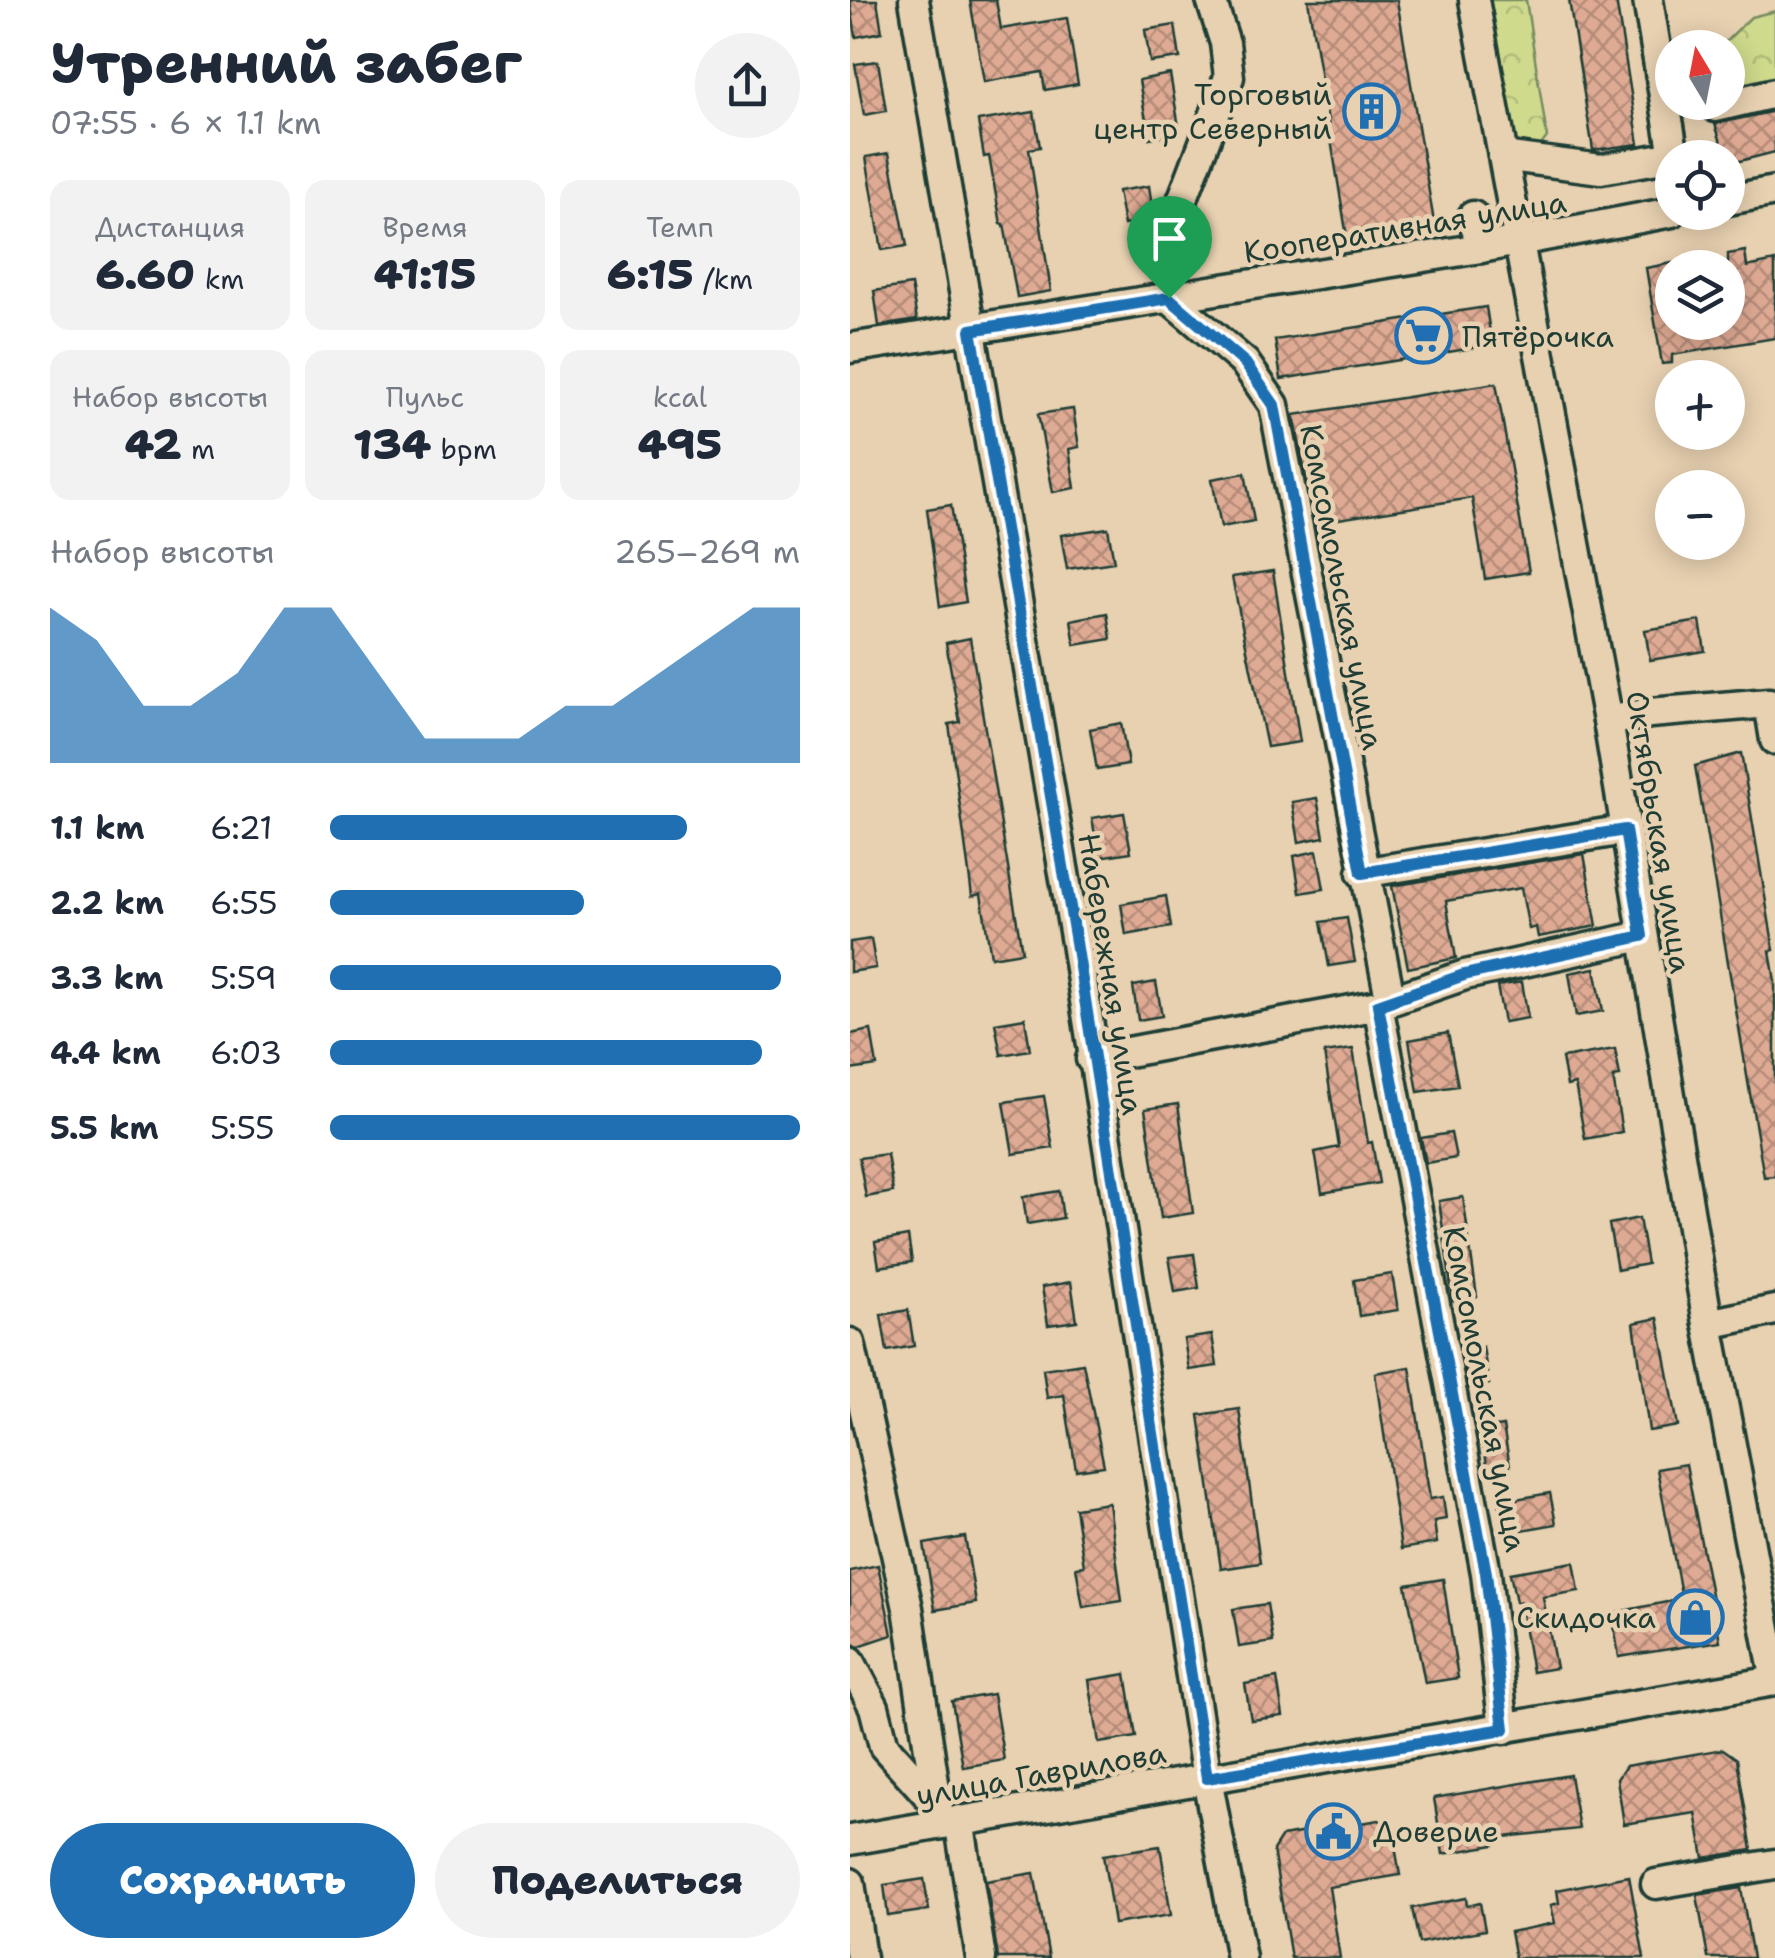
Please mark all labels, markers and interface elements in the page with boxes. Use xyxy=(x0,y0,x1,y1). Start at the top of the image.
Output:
text: Утренний забег xyxy=(50,26,522,100)
north arrow xyxy=(1655,30,1745,120)
map controls xyxy=(1655,30,1745,560)
button: share xyxy=(695,33,800,138)
place label: Торговый центр Северный xyxy=(1093,74,1332,149)
building icon: Торговый центр Северный xyxy=(1341,81,1401,141)
text: 07:55 · 6 × 1.1 km xyxy=(50,101,321,144)
button: locate xyxy=(1655,140,1745,230)
street label: Кооперативная улица xyxy=(1241,181,1570,273)
pin xyxy=(1127,196,1212,299)
text: Дистанция xyxy=(95,208,245,246)
text: Время xyxy=(382,208,468,246)
text: Темп xyxy=(646,208,714,246)
icon: arrive xyxy=(1142,211,1197,266)
text: 6.60 xyxy=(96,246,195,302)
text: 41:15 xyxy=(374,246,476,302)
text: 6:15 xyxy=(607,246,694,302)
button: layers xyxy=(1655,250,1745,340)
text: km xyxy=(195,260,244,298)
text: /km xyxy=(694,260,753,298)
supermarket icon: Пятёрочка xyxy=(1393,306,1453,366)
place label: Пятёрочка xyxy=(1462,316,1614,357)
button: + xyxy=(1655,360,1745,450)
text: Набор высоты xyxy=(72,378,268,416)
text: Пульс xyxy=(386,378,464,416)
text: kcal xyxy=(653,378,707,416)
text: 42 xyxy=(125,416,182,472)
text: 134 xyxy=(353,416,431,472)
text: 495 xyxy=(638,416,722,472)
street label: Комсомольская улица xyxy=(1290,421,1394,754)
text: m xyxy=(182,430,215,468)
text: bpm xyxy=(431,430,497,468)
button: − xyxy=(1655,470,1745,560)
text: Набор высоты xyxy=(50,530,275,573)
text: 265–269 m xyxy=(614,530,800,573)
street label: Октябрьская улица xyxy=(1616,688,1702,977)
text: 1.1 km xyxy=(50,806,145,849)
text: 6:21 xyxy=(210,806,273,849)
street label: Набережная улица xyxy=(1068,830,1154,1118)
text: 2.2 km xyxy=(50,881,164,924)
text: 6:55 xyxy=(210,881,278,924)
text: 3.3 km xyxy=(50,956,163,999)
text: 5:59 xyxy=(210,956,277,999)
text: 4.4 km xyxy=(50,1031,161,1074)
text: 6:03 xyxy=(210,1031,282,1074)
text: 5.5 km xyxy=(50,1106,159,1149)
text: 5:55 xyxy=(210,1106,275,1149)
street label: Комсомольская улица xyxy=(1433,1223,1537,1556)
shop icon: Скидочка xyxy=(1665,1587,1725,1647)
place label: Скидочка xyxy=(1516,1597,1656,1638)
street label: улица Гаврилова xyxy=(913,1732,1169,1816)
public building icon: Доверие xyxy=(1304,1801,1364,1861)
place label: Доверие xyxy=(1373,1811,1499,1852)
button: Сохранить xyxy=(50,1823,415,1938)
button: Поделиться xyxy=(435,1823,800,1938)

